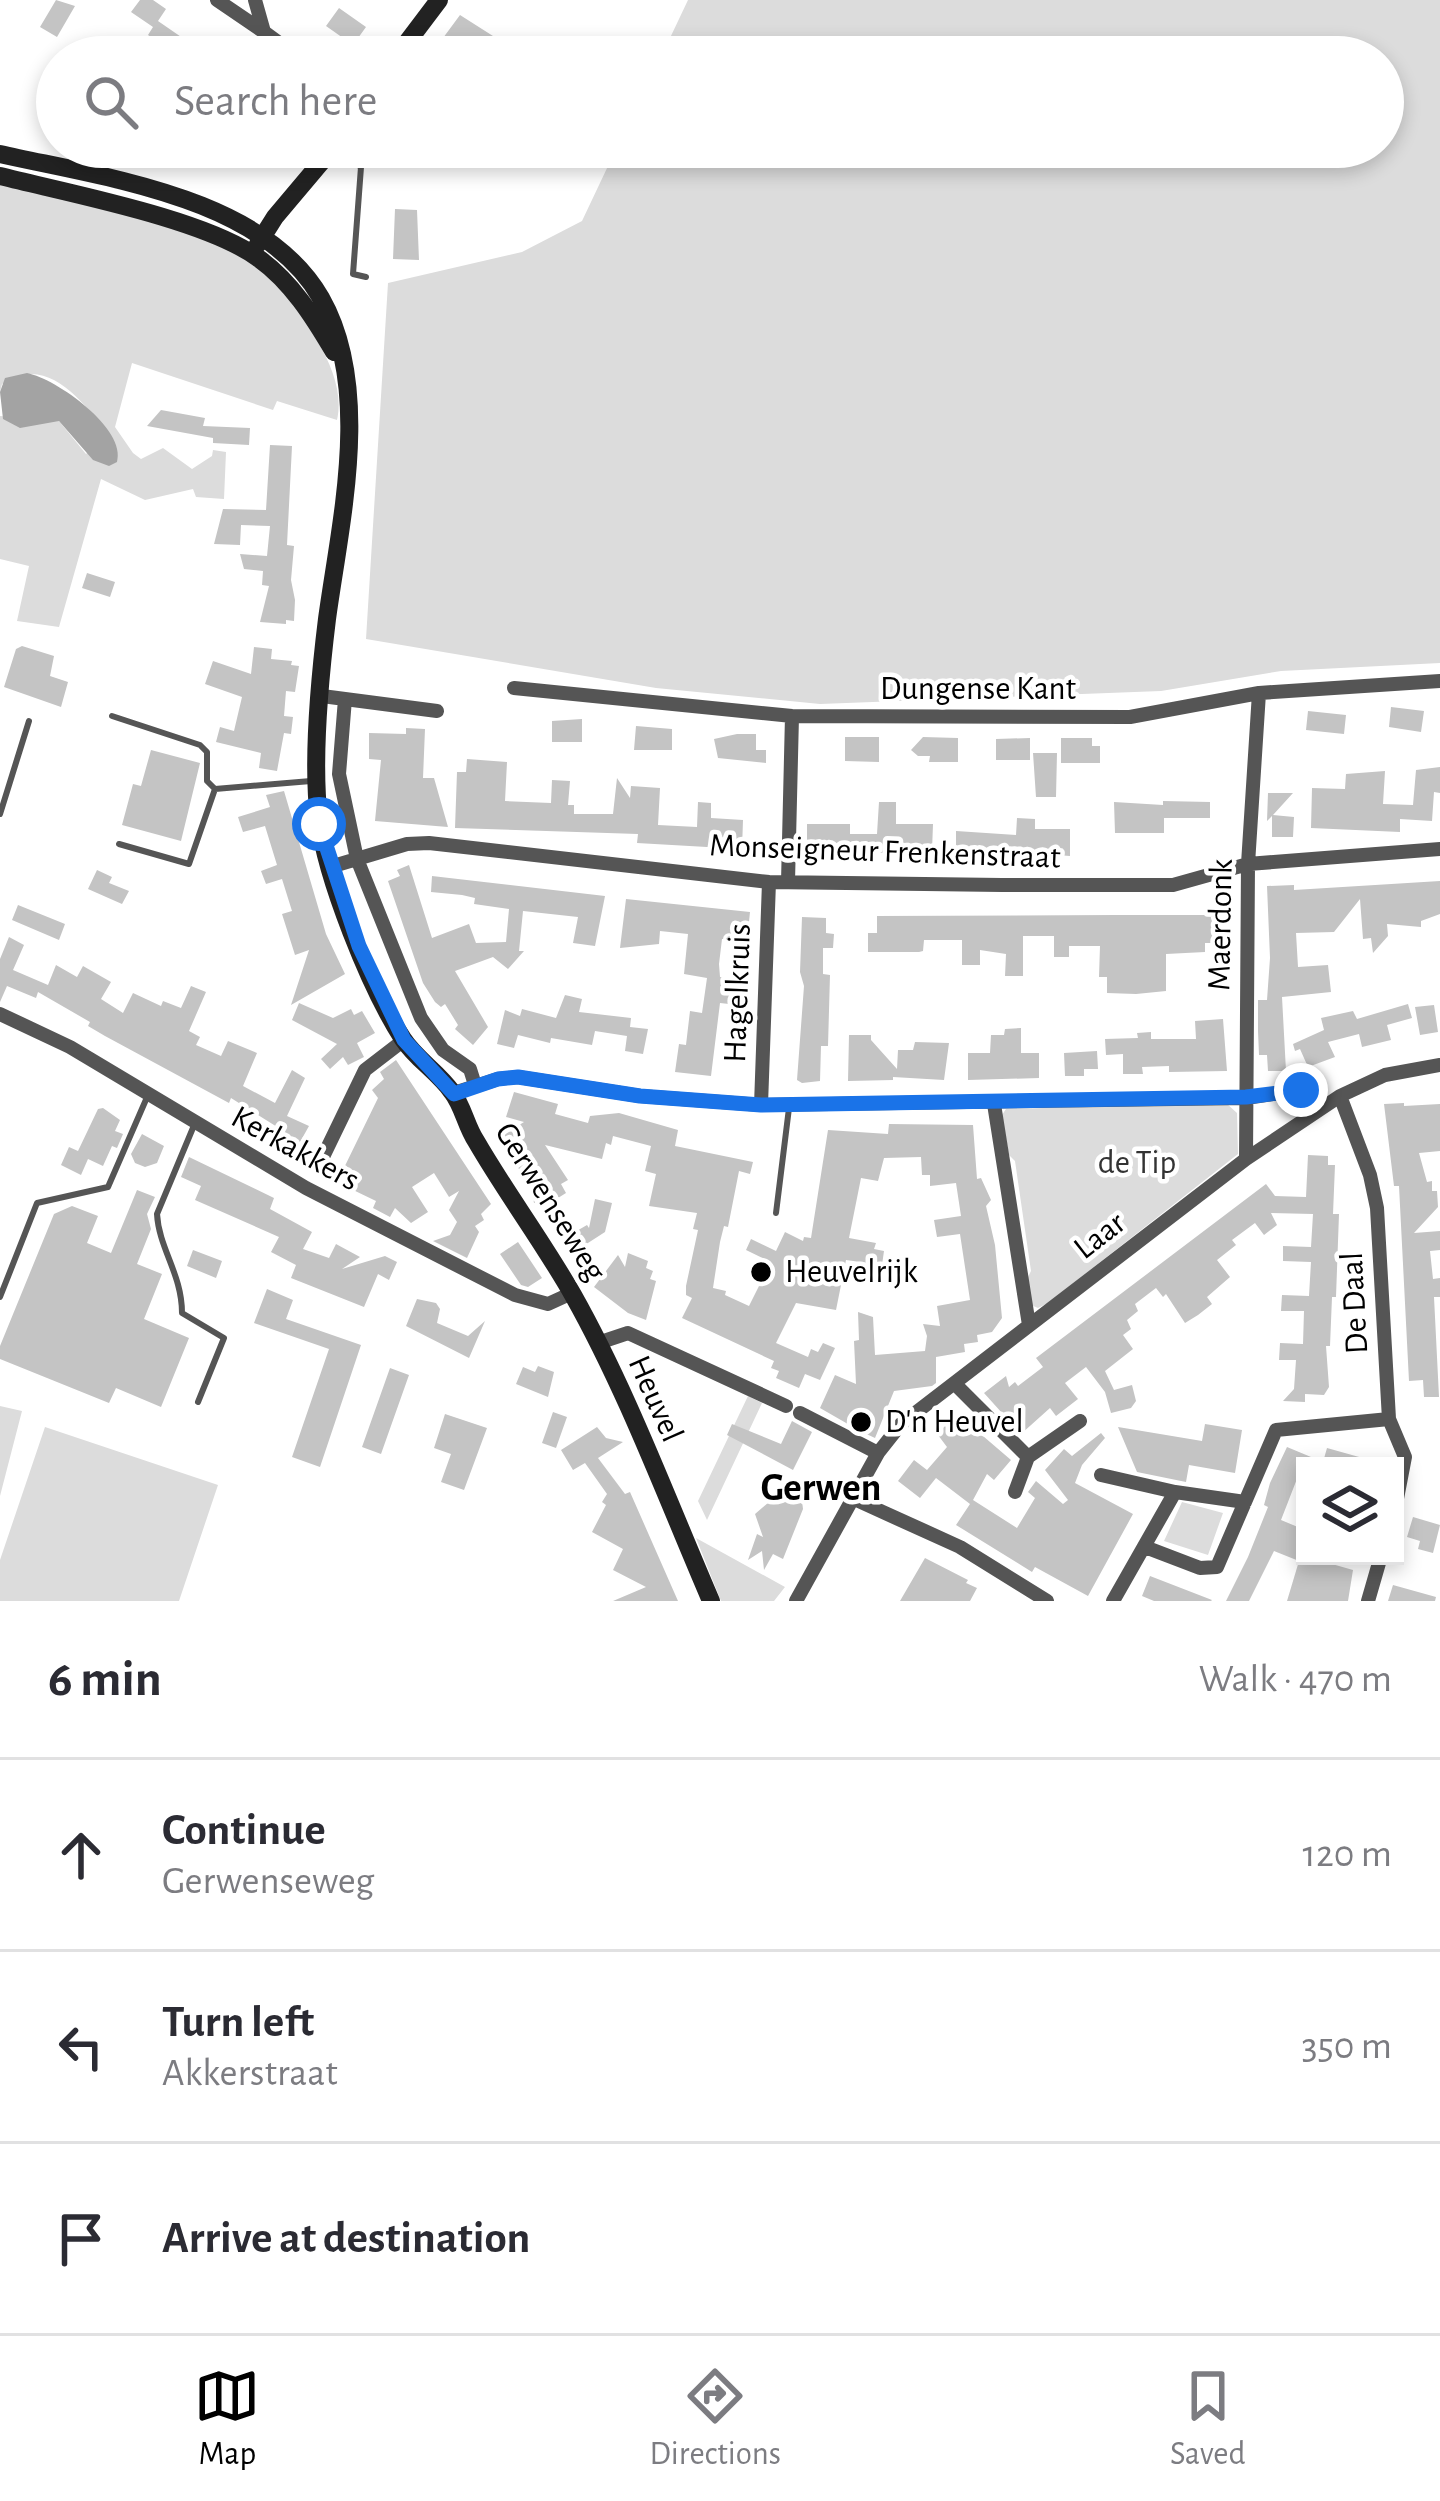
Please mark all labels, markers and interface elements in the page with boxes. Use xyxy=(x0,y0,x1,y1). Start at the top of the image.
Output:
search box xyxy=(36,36,1404,168)
icon: search xyxy=(78,69,144,135)
text: Search here xyxy=(174,79,377,124)
street label: Dungense Kant xyxy=(880,673,1077,706)
route start xyxy=(292,797,346,851)
street label: Monseigneur Frenkenstraat xyxy=(709,829,1062,875)
street label: Maerdonk xyxy=(1203,859,1239,991)
street label: Hagelkruis xyxy=(719,923,757,1063)
route end xyxy=(1274,1063,1328,1117)
street label: Kerkakkers xyxy=(226,1101,364,1197)
street label: Gerwenseweg xyxy=(488,1117,612,1287)
park label: de Tip xyxy=(1098,1147,1176,1180)
street label: Laar xyxy=(1068,1206,1132,1266)
street label: De Daal xyxy=(1336,1251,1374,1355)
place label: Heuvelrijk xyxy=(785,1256,918,1289)
marker: Heuvelrijk xyxy=(748,1259,774,1285)
street label: Heuvel xyxy=(622,1351,688,1447)
place label: D'n Heuvel xyxy=(885,1406,1024,1439)
marker: D'n Heuvel xyxy=(848,1409,874,1435)
map controls xyxy=(1296,1457,1404,1565)
button: layers xyxy=(1296,1457,1404,1565)
district label: Gerwen xyxy=(761,1469,881,1508)
text: 6 min xyxy=(48,1654,162,1705)
text: Walk · 470 m xyxy=(1199,1660,1392,1699)
text: Continue xyxy=(162,1808,326,1853)
icon: ahead xyxy=(48,1822,114,1888)
text: 120 m xyxy=(1303,1835,1392,1874)
text: Gerwenseweg xyxy=(162,1862,374,1901)
text: Turn left xyxy=(162,2000,314,2045)
icon: left xyxy=(48,2014,114,2080)
text: 350 m xyxy=(1301,2027,1392,2066)
text: Akkerstraat xyxy=(162,2054,338,2093)
icon: arrive xyxy=(48,2206,114,2272)
text: Arrive at destination xyxy=(162,2216,530,2261)
tab: Map xyxy=(194,2363,260,2475)
tab: Directions xyxy=(649,2363,781,2475)
tab: Saved xyxy=(1170,2363,1245,2475)

